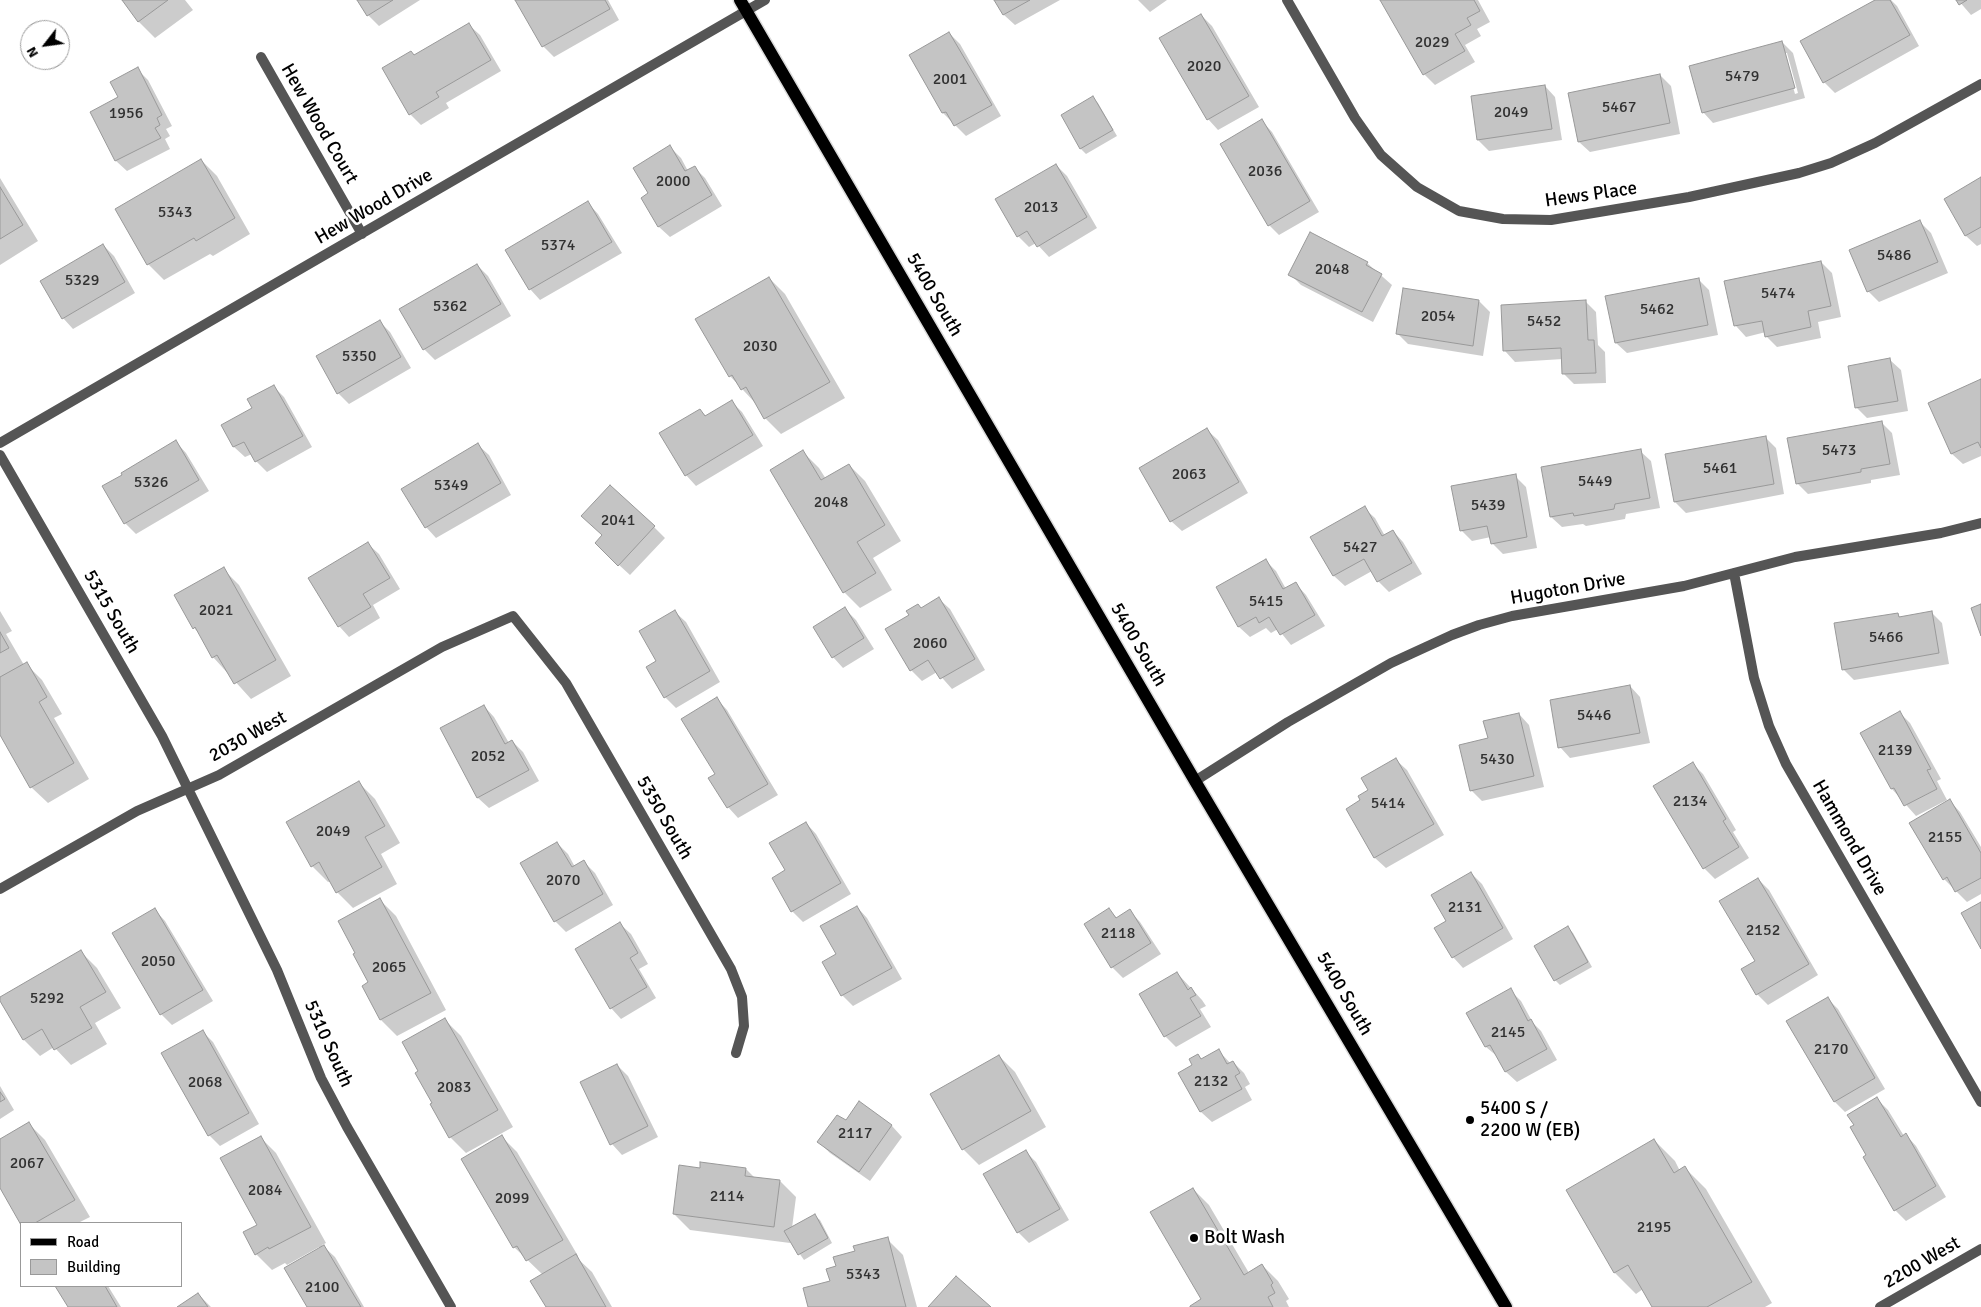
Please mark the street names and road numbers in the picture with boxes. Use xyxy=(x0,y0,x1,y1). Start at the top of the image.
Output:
street label: Hew Wood Court xyxy=(275,60,363,188)
street label: Hew Wood Drive xyxy=(311,164,437,250)
street label: Hews Place xyxy=(1544,177,1638,213)
street label: 5400 South xyxy=(901,249,967,341)
street label: 5315 South xyxy=(78,566,144,658)
street label: Hugoton Drive xyxy=(1509,568,1627,610)
street label: 5400 South xyxy=(1105,599,1171,691)
street label: 2030 West xyxy=(205,706,291,768)
street label: 5350 South xyxy=(631,772,697,864)
street label: Hammond Drive xyxy=(1807,776,1891,900)
street label: 5400 South xyxy=(1311,948,1377,1040)
street label: 5310 South xyxy=(299,997,357,1091)
street label: 2200 West xyxy=(1879,1232,1965,1294)

